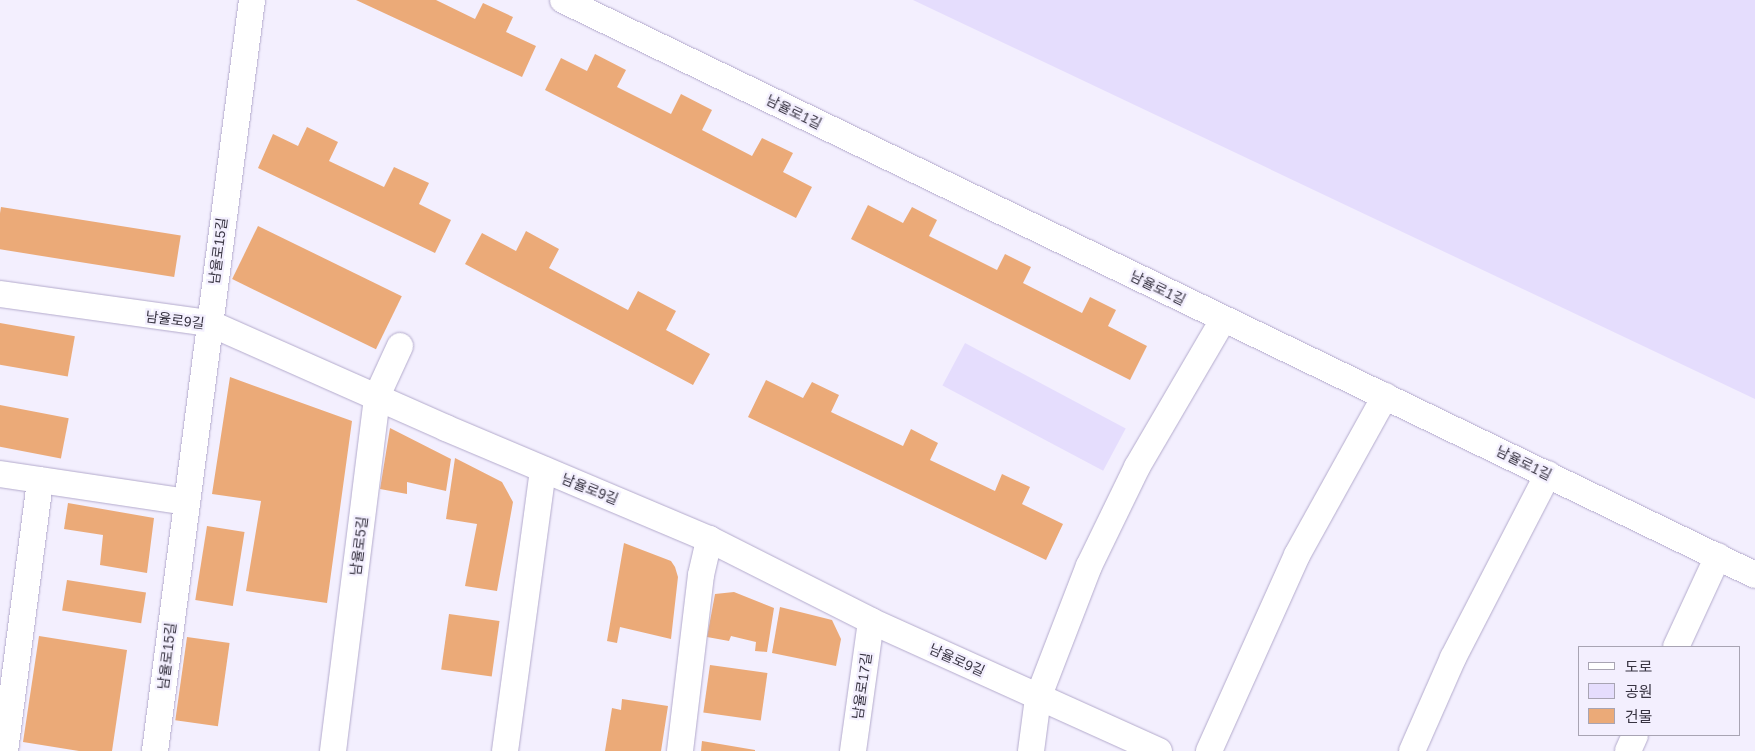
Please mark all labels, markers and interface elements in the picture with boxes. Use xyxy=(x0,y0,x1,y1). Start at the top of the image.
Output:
street label: 남율로1길 xyxy=(764,91,824,133)
street label: 남율로15길 xyxy=(206,217,230,285)
street label: 남율로1길 xyxy=(1128,267,1188,309)
street label: 남율로9길 xyxy=(145,308,205,332)
street label: 남율로1길 xyxy=(1494,442,1554,484)
street label: 남율로9길 xyxy=(559,470,621,508)
street label: 남율로5길 xyxy=(347,516,371,576)
street label: 남율로15길 xyxy=(155,622,179,690)
street label: 남율로9길 xyxy=(926,640,988,680)
legend xyxy=(1578,646,1740,736)
street label: 남율로17길 xyxy=(849,652,875,720)
text: 도로 xyxy=(1625,658,1653,675)
text: 공원 xyxy=(1625,683,1653,700)
text: 건물 xyxy=(1625,708,1653,725)

